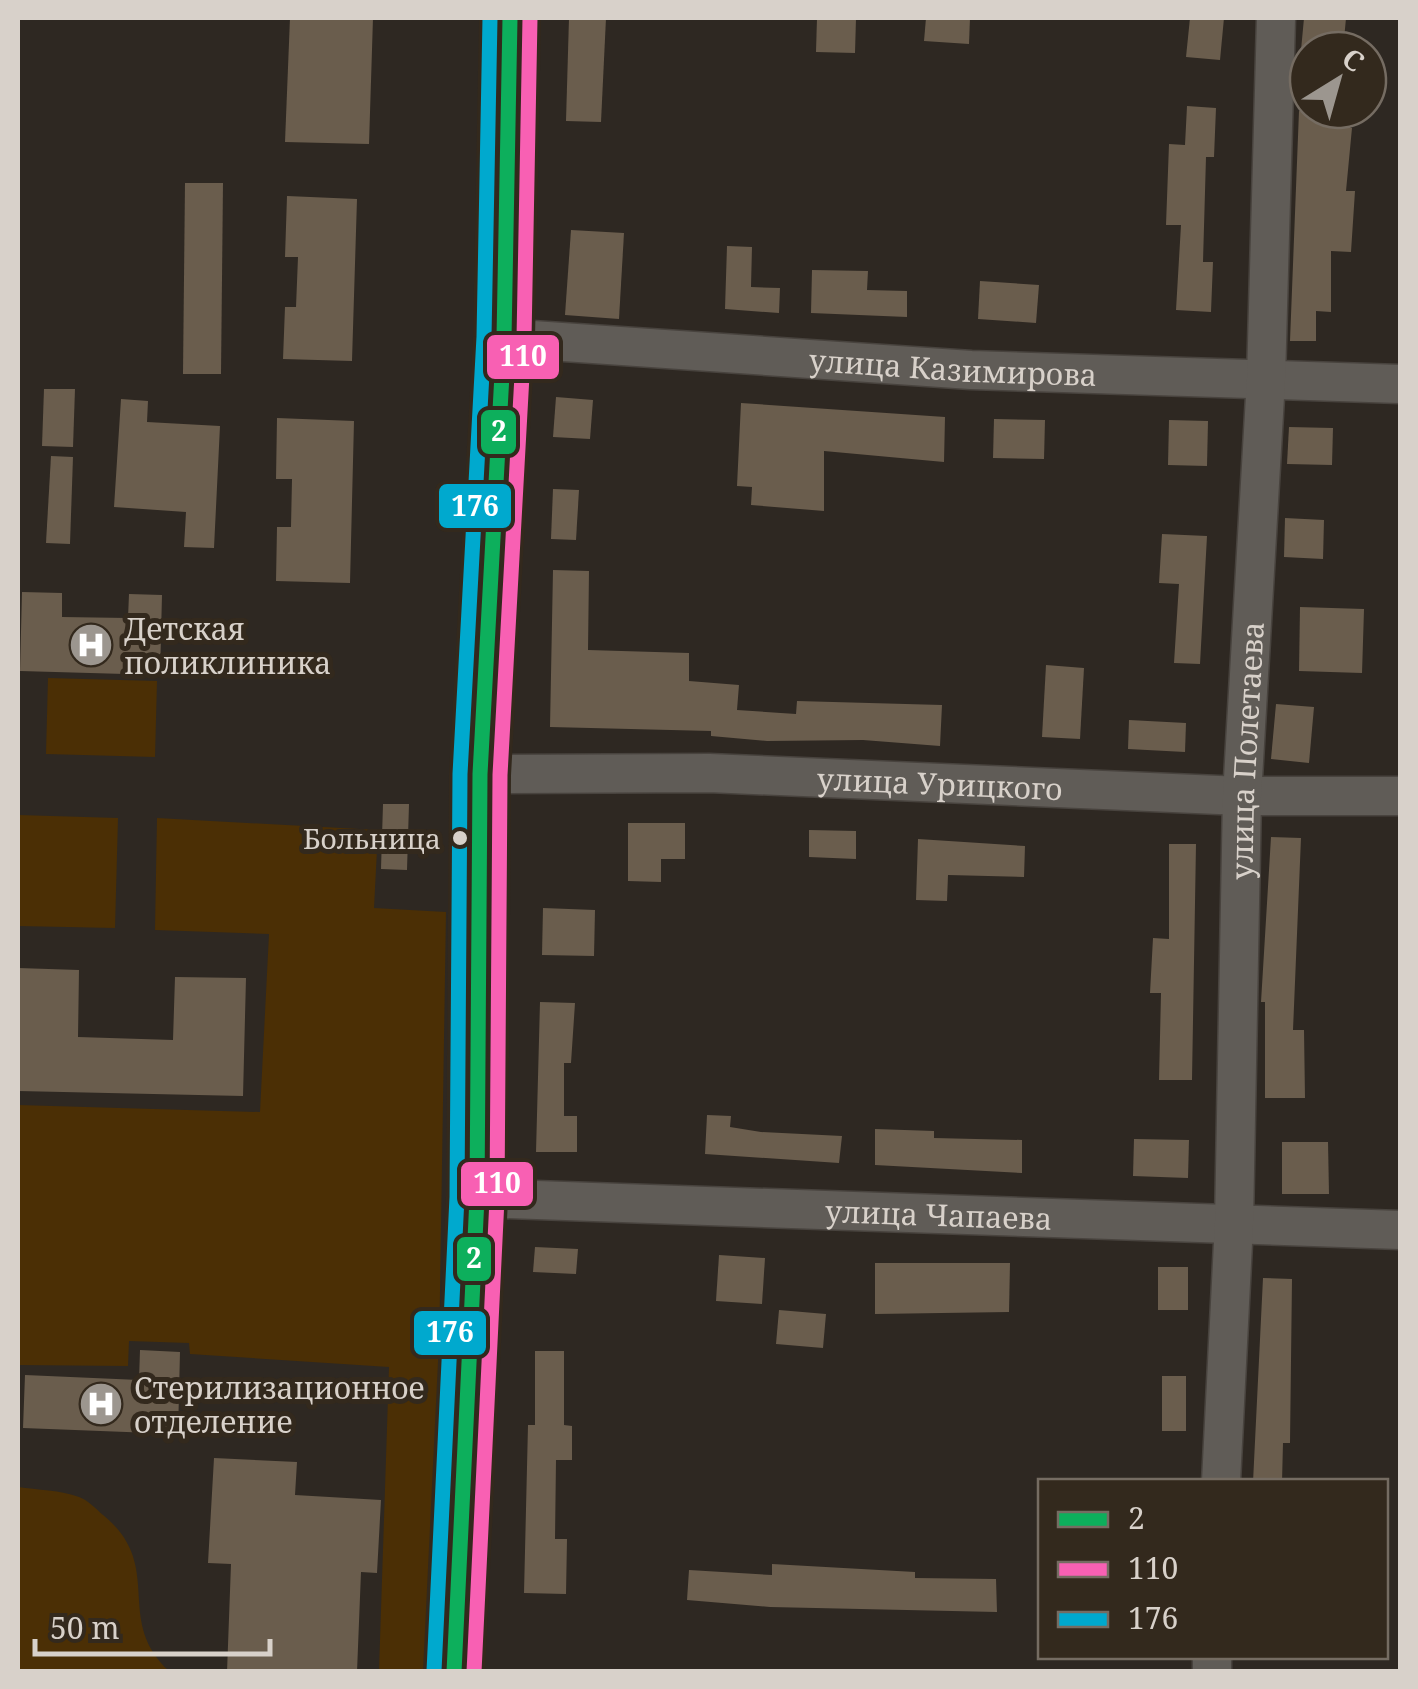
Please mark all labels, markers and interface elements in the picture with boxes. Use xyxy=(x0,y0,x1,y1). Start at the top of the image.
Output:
north arrow xyxy=(1288,30,1388,130)
text: С xyxy=(1335,39,1372,80)
line badge: 110 xyxy=(485,333,561,381)
text: 110 xyxy=(499,336,547,374)
street label: улица Казимирова xyxy=(808,338,1098,395)
line badge: 2 xyxy=(479,408,518,456)
text: 2 xyxy=(491,411,507,449)
line badge: 176 xyxy=(437,482,513,530)
text: 176 xyxy=(451,486,499,524)
place label: Детская поликлиника xyxy=(124,608,331,683)
street label: улица Полетаева xyxy=(1220,620,1273,880)
hospital icon: Детская поликлиника xyxy=(68,622,114,668)
street label: улица Урицкого xyxy=(816,757,1063,809)
place label: Больница xyxy=(303,819,441,857)
marker: Больница xyxy=(450,828,470,848)
line badge: 110 xyxy=(459,1160,535,1208)
text: 110 xyxy=(473,1163,521,1201)
street label: улица Чапаева xyxy=(825,1190,1053,1238)
line badge: 2 xyxy=(455,1235,493,1283)
text: 2 xyxy=(466,1238,482,1276)
line badge: 176 xyxy=(412,1309,488,1357)
text: 176 xyxy=(426,1312,474,1350)
place label: Стерилизационное отделение xyxy=(134,1367,425,1442)
hospital icon: Стерилизационное отделение xyxy=(78,1381,124,1427)
legend xyxy=(1038,1479,1388,1659)
text: 2 xyxy=(1128,1497,1145,1538)
text: 110 xyxy=(1128,1547,1178,1588)
scale bar xyxy=(35,1594,270,1656)
text: 176 xyxy=(1128,1597,1178,1638)
text: 50 m xyxy=(50,1607,120,1648)

